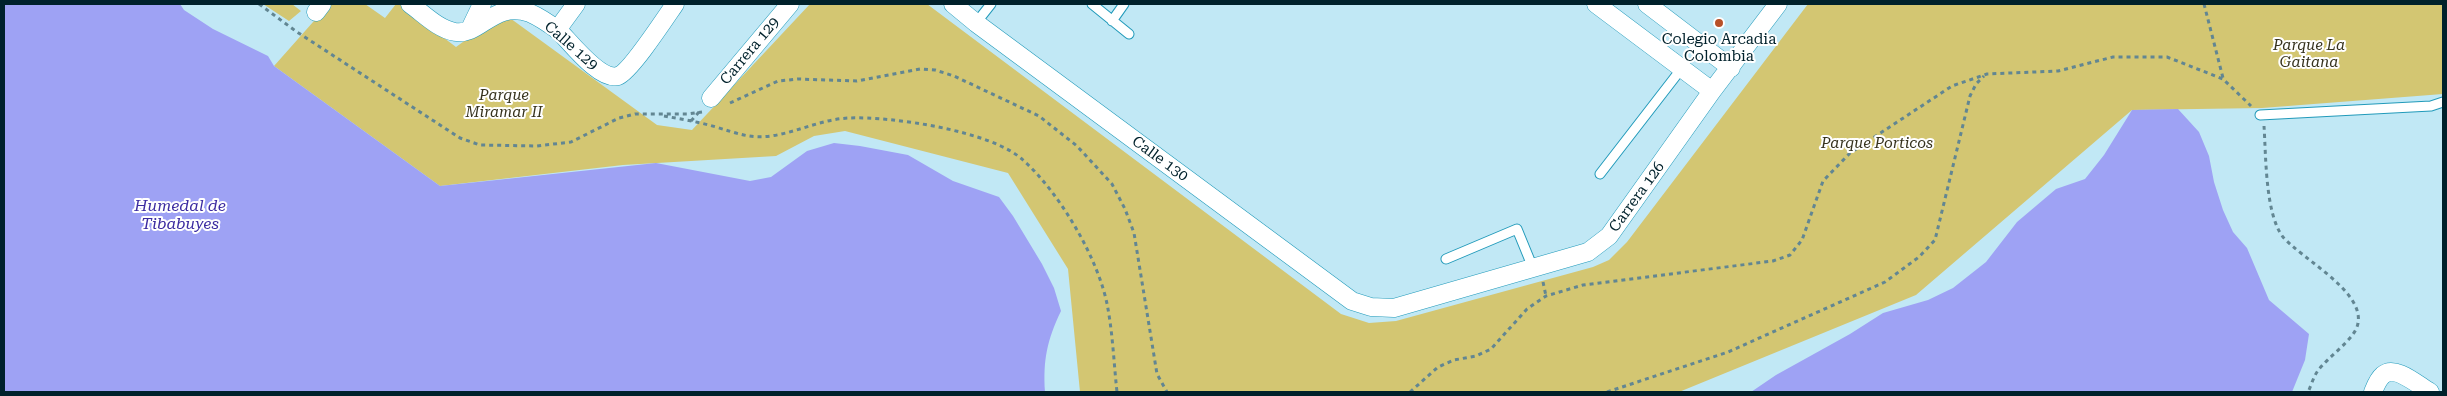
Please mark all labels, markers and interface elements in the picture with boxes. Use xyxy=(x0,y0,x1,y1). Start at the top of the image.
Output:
street label: Carrera 129 xyxy=(717,14,783,88)
marker: Colegio Arcadia Colombia xyxy=(1713,17,1725,29)
street label: Calle 129 xyxy=(540,18,602,74)
place label: Colegio Arcadia Colombia xyxy=(1662,31,1776,66)
park label: Parque La Gaitana xyxy=(2273,37,2345,72)
park label: Parque Miramar II xyxy=(465,87,543,122)
street label: Calle 130 xyxy=(1128,133,1192,185)
park label: Parque Porticos xyxy=(1821,135,1933,153)
street label: Carrera 126 xyxy=(1605,158,1669,236)
water label: Humedal de Tibabuyes xyxy=(134,196,226,234)

